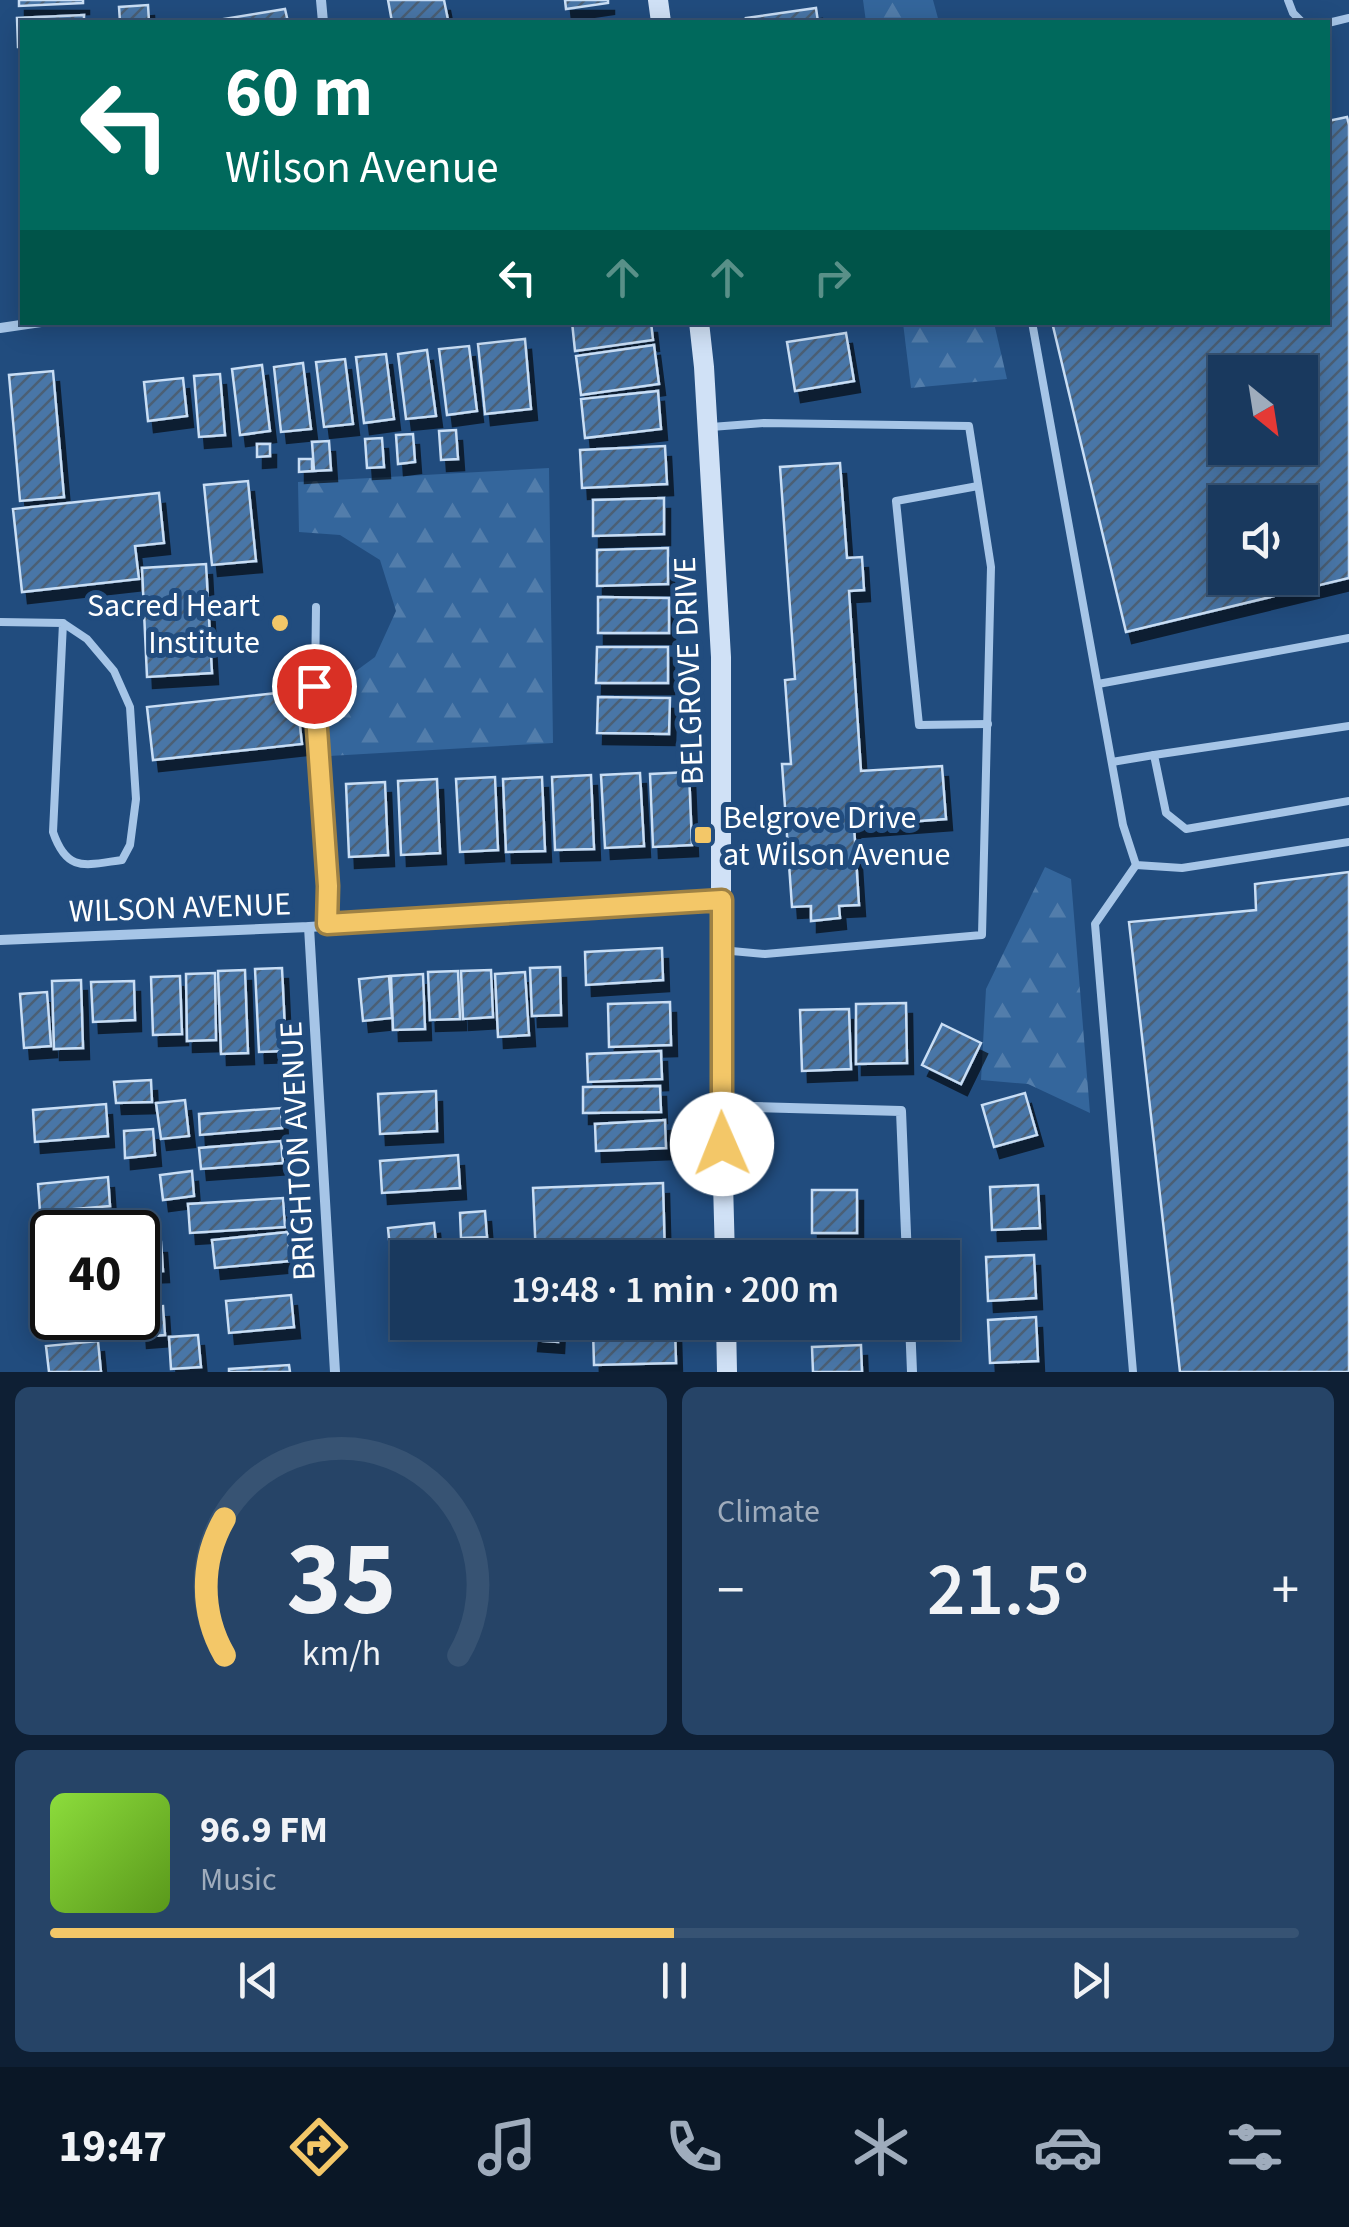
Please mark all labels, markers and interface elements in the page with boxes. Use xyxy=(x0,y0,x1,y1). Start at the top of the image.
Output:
text: 60 m xyxy=(225,43,373,143)
icon: left xyxy=(60,60,190,190)
text: Wilson Avenue xyxy=(225,136,498,200)
icon: left xyxy=(490,250,545,305)
icon: ahead xyxy=(595,250,650,305)
icon: ahead xyxy=(700,250,755,305)
icon: right xyxy=(805,250,860,305)
north arrow xyxy=(1208,355,1318,465)
map controls xyxy=(1208,355,1318,595)
button: sound xyxy=(1208,485,1318,595)
street label: BELGROVE DRIVE xyxy=(662,556,716,786)
place label: Sacred Heart Institute xyxy=(87,583,260,666)
marker: Sacred Heart Institute xyxy=(269,612,291,634)
pin xyxy=(272,644,357,729)
icon: arrive xyxy=(287,659,342,714)
place label: Belgrove Drive at Wilson Avenue xyxy=(723,795,950,878)
marker: Belgrove Drive at Wilson Avenue xyxy=(692,824,714,846)
street label: WILSON AVENUE xyxy=(68,881,292,935)
street label: BRIGHTON AVENUE xyxy=(268,1020,328,1282)
position arrow xyxy=(670,1092,774,1196)
speed limit sign: 40 xyxy=(30,1210,160,1340)
text: 19:48 · 1 min · 200 m xyxy=(511,1263,839,1317)
text: Climate xyxy=(717,1489,820,1535)
text: 35 xyxy=(286,1507,396,1655)
text: 21.5° xyxy=(927,1537,1089,1644)
text: − xyxy=(717,1552,744,1630)
text: + xyxy=(1272,1552,1299,1630)
text: km/h xyxy=(301,1628,381,1679)
text: 96.9 FM xyxy=(200,1803,328,1857)
text: Music xyxy=(200,1857,277,1903)
icon: previous xyxy=(231,1953,286,2008)
icon: pause xyxy=(647,1953,702,2008)
icon: next xyxy=(1063,1953,1118,2008)
icon: directions xyxy=(284,2112,354,2182)
icon: music xyxy=(472,2112,542,2182)
icon: phone xyxy=(659,2112,729,2182)
icon: climate xyxy=(846,2112,916,2182)
icon: car xyxy=(1033,2112,1103,2182)
icon: filters xyxy=(1220,2112,1290,2182)
text: 19:47 xyxy=(59,2115,167,2179)

